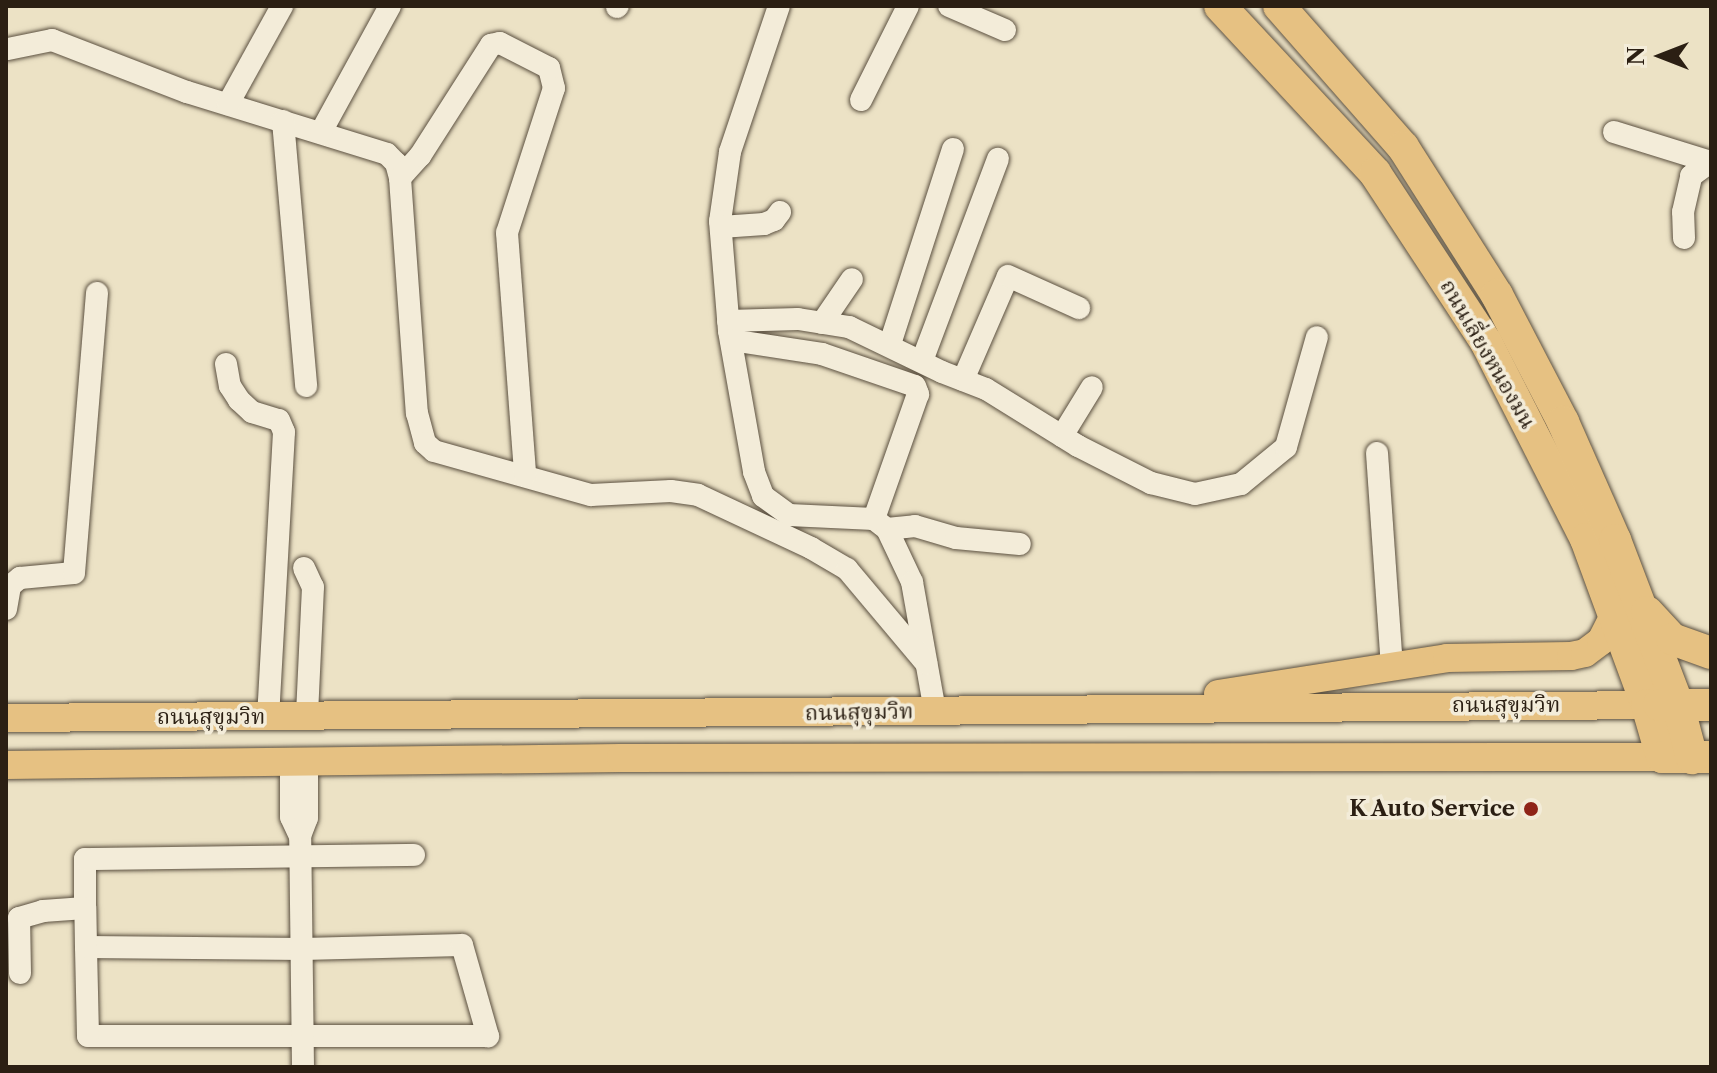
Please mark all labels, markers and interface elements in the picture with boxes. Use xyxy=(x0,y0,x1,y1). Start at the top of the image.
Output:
north arrow xyxy=(1621,16,1701,96)
text: N xyxy=(1623,46,1650,66)
street label: ถนนเลี่ยงหนองมน xyxy=(1434,275,1542,433)
street label: ถนนสุขุมวิท xyxy=(1452,692,1560,718)
street label: ถนนสุขุมวิท xyxy=(805,698,913,726)
street label: ถนนสุขุมวิท xyxy=(157,704,265,730)
place label: K Auto Service xyxy=(1348,796,1515,822)
marker: K Auto Service xyxy=(1522,800,1540,818)

